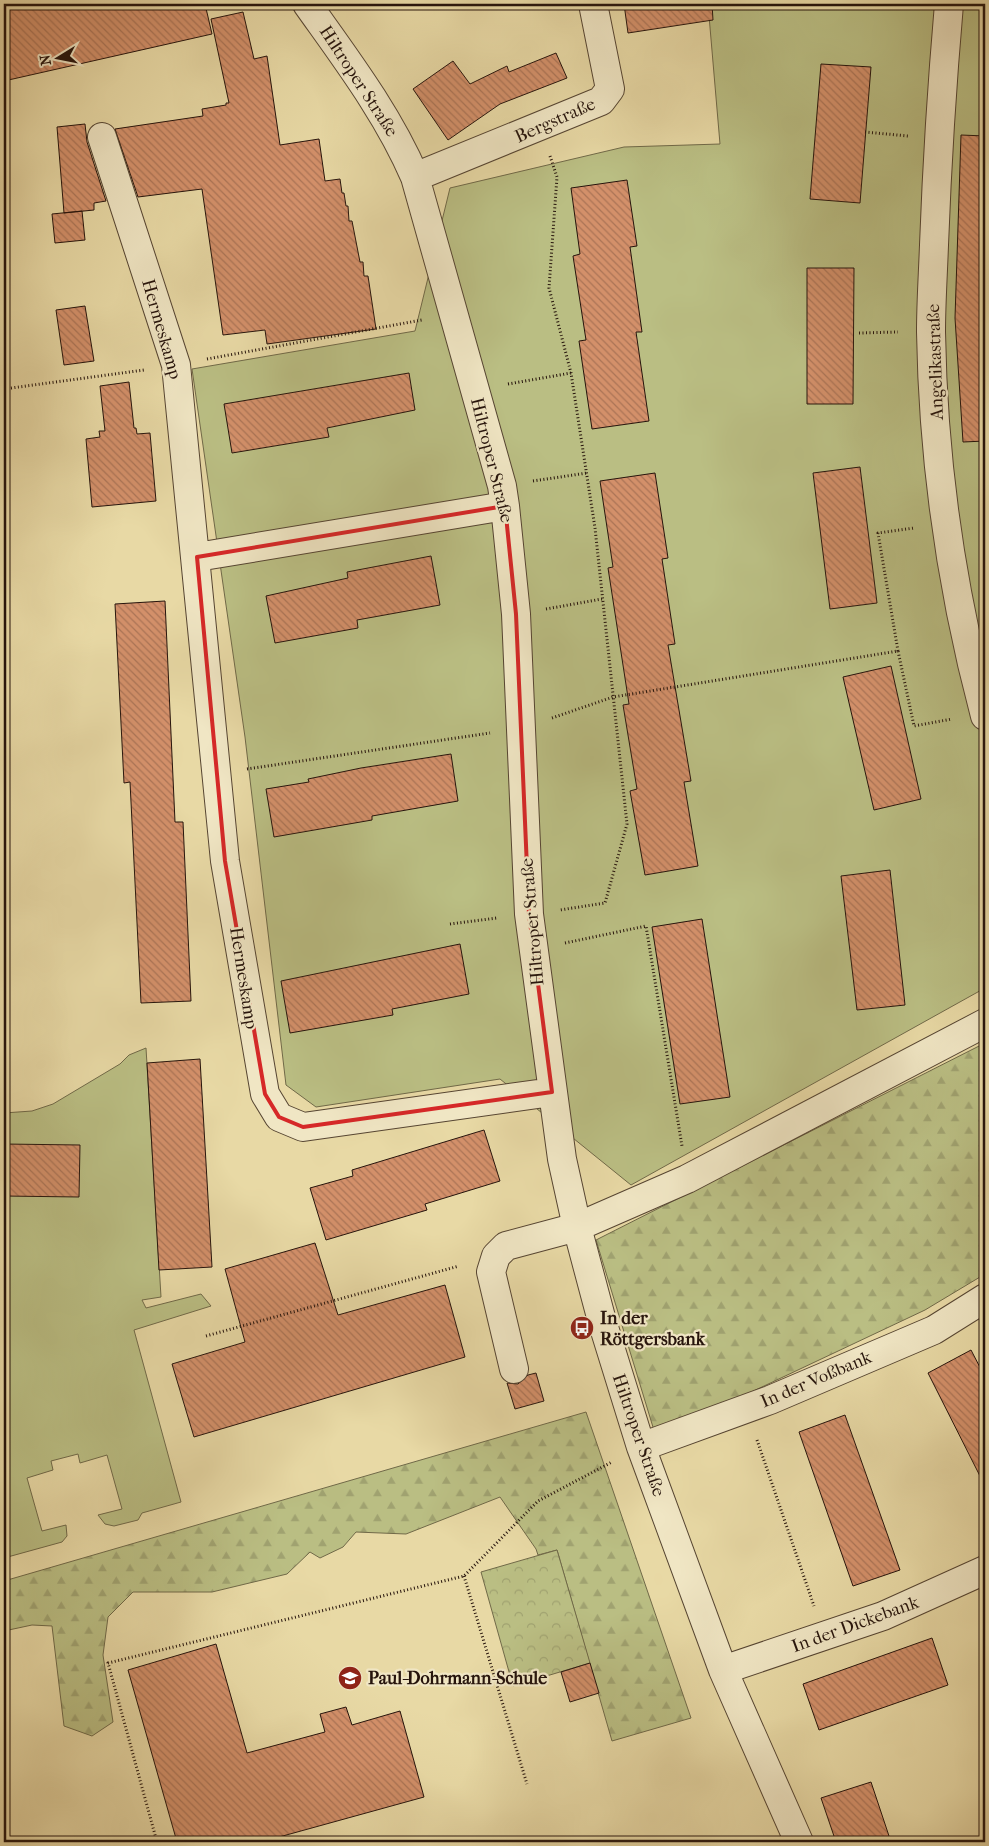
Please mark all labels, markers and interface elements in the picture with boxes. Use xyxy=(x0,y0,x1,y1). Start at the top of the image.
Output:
street label: Hiltroper Straße xyxy=(315,22,402,141)
north arrow xyxy=(32,32,82,82)
text: N xyxy=(36,53,55,67)
street label: Bergstraße xyxy=(512,93,599,147)
street label: Hermeskamp xyxy=(137,277,186,382)
street label: Angelikastraße xyxy=(923,303,948,421)
street label: Hiltroper Straße xyxy=(466,395,517,525)
street label: Hiltroper Straße xyxy=(516,857,549,987)
street label: Hermeskamp xyxy=(225,925,262,1031)
place label: In der Röttgersbank xyxy=(600,1308,706,1350)
bus stop icon: In der Röttgersbank xyxy=(569,1315,595,1341)
street label: In der Voßbank xyxy=(758,1346,876,1412)
street label: Hiltroper Straße xyxy=(608,1371,669,1499)
street label: In der Dickebank xyxy=(789,1591,922,1657)
school or university icon: Paul-Dohrmann-Schule xyxy=(337,1665,363,1691)
place label: Paul-Dohrmann-Schule xyxy=(368,1668,547,1689)

